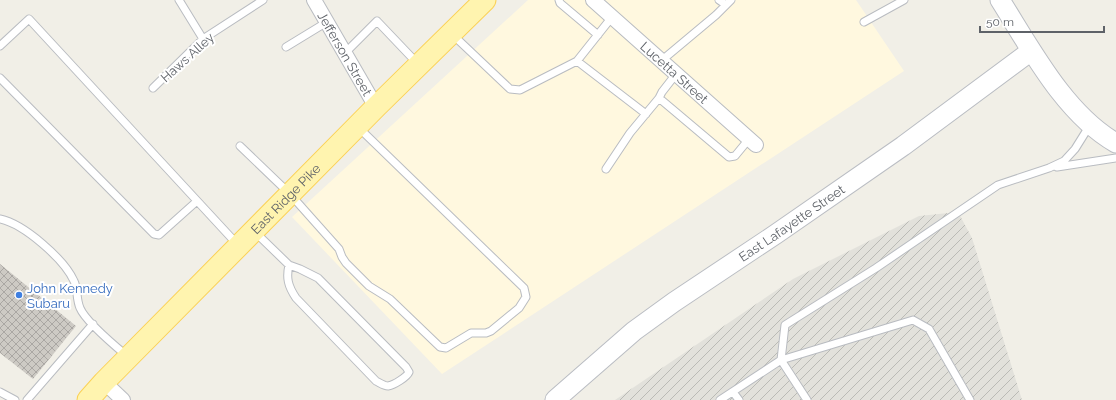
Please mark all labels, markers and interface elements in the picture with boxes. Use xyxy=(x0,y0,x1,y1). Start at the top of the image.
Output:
scale bar xyxy=(980,8,1104,34)
street label: Jefferson Street xyxy=(315,9,375,99)
text: 50 m xyxy=(986,15,1014,29)
street label: Haws Alley xyxy=(158,30,217,85)
street label: Lucetta Street xyxy=(637,39,711,107)
street label: East Ridge Pike xyxy=(248,161,324,237)
street label: East Lafayette Street xyxy=(736,181,848,265)
place label: John Kennedy Subaru xyxy=(27,281,113,311)
marker: John Kennedy Subaru xyxy=(14,290,24,300)

